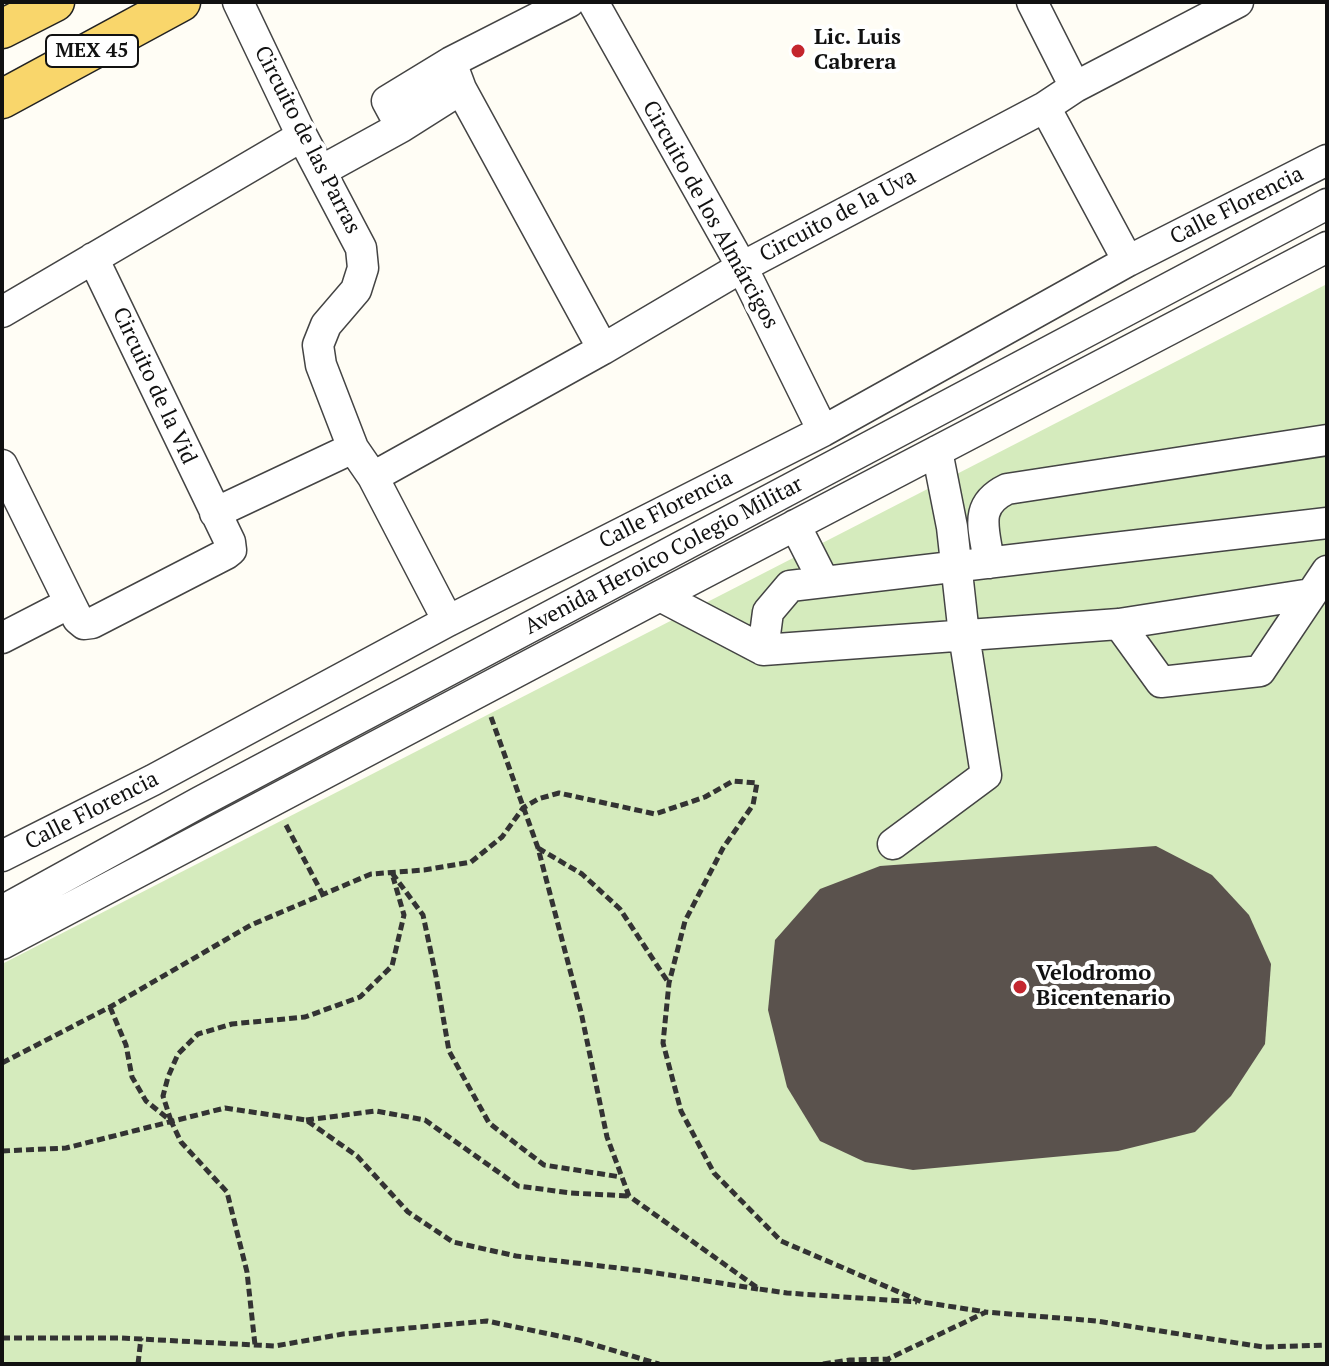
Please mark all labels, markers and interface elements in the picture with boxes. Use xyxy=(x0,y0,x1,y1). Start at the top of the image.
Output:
place label: Lic. Luis Cabrera xyxy=(814,25,901,76)
road number: MEX 45 xyxy=(46,35,138,67)
street label: Circuito de las Parras xyxy=(248,42,366,238)
marker: Lic. Luis Cabrera xyxy=(789,42,807,60)
street label: Circuito de los Almárcigos xyxy=(636,96,784,334)
street label: Calle Florencia xyxy=(1166,161,1308,251)
street label: Circuito de la Uva xyxy=(755,164,921,268)
street label: Circuito de la Vid xyxy=(106,303,202,469)
street label: Calle Florencia xyxy=(595,465,737,555)
street label: Avenida Heroico Colegio Militar xyxy=(520,471,808,641)
street label: Calle Florencia xyxy=(21,766,163,856)
place label: Velodromo Bicentenario xyxy=(1036,961,1171,1012)
marker: Velodromo Bicentenario xyxy=(1011,978,1029,996)

